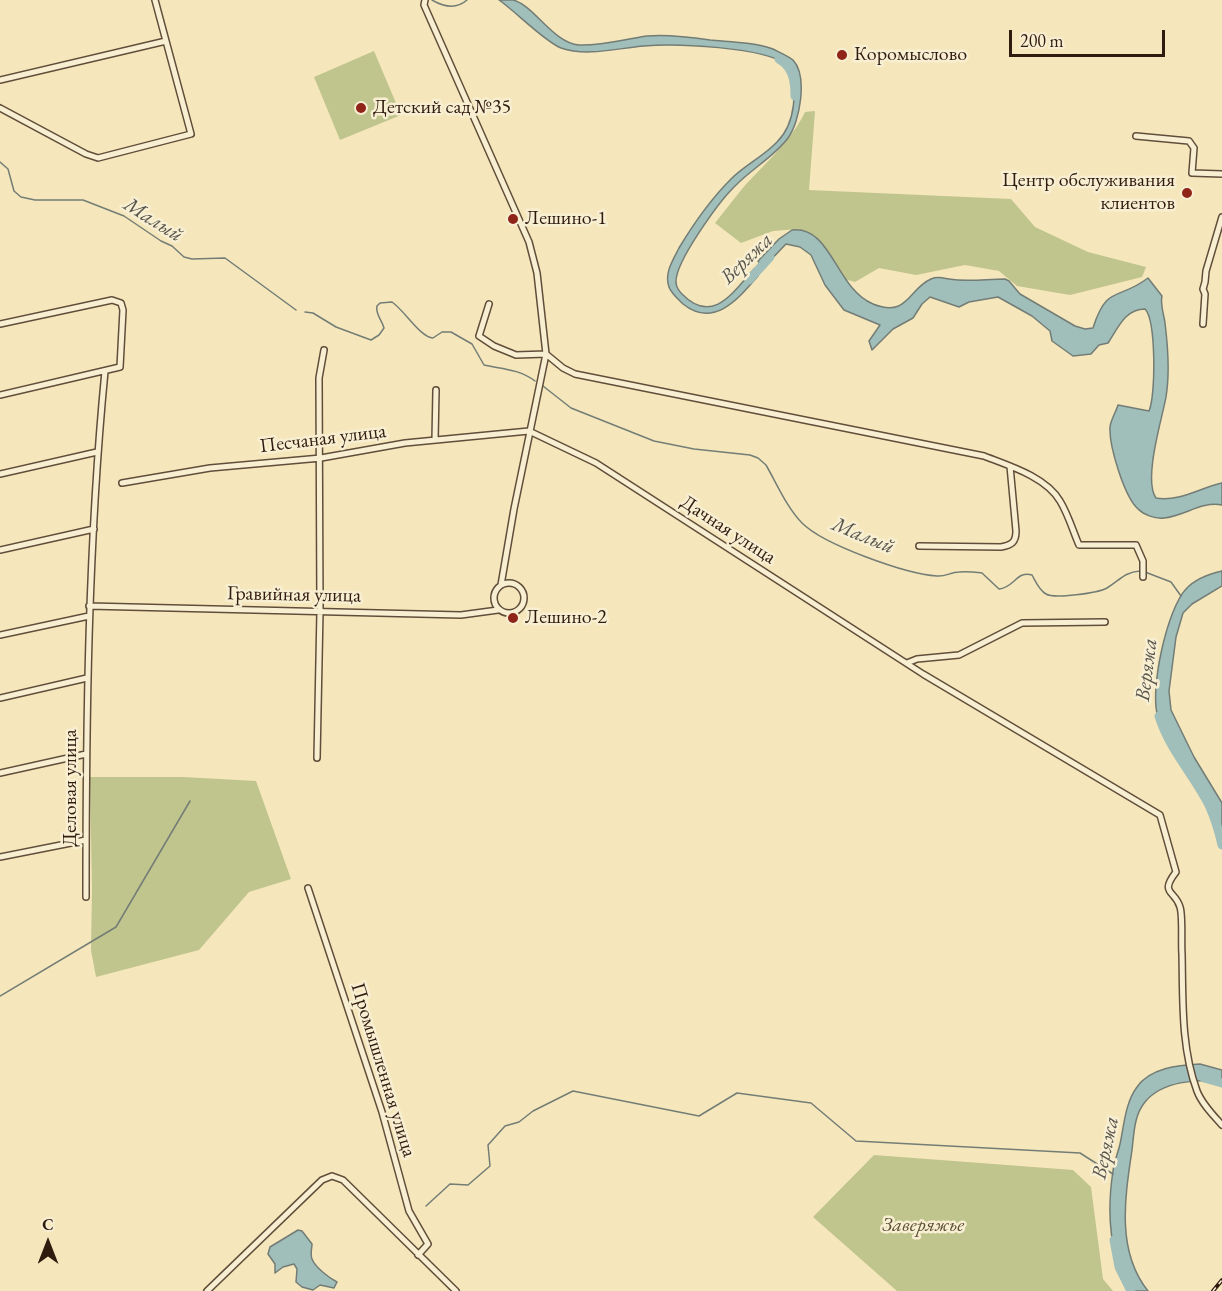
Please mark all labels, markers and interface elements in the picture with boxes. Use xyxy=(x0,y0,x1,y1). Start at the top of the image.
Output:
scale bar xyxy=(1012,18,1168,56)
text: 200 m xyxy=(1020,29,1064,52)
place label: Коромыслово xyxy=(854,43,967,67)
marker: Коромыслово xyxy=(835,48,849,62)
place label: Детский сад №35 xyxy=(373,96,511,120)
marker: Детский сад №35 xyxy=(354,101,368,115)
place label: Центр обслуживания клиентов xyxy=(1002,169,1175,216)
marker: Центр обслуживания клиентов xyxy=(1180,186,1194,200)
water label: Малый xyxy=(119,192,187,248)
place label: Лешино-1 xyxy=(525,207,607,231)
marker: Лешино-1 xyxy=(506,212,520,226)
water label: Веряжа xyxy=(715,228,779,290)
street label: Песчаная улица xyxy=(258,419,388,459)
street label: Дачная улица xyxy=(676,490,780,570)
water label: Малый xyxy=(828,512,898,560)
street label: Гравийная улица xyxy=(227,582,361,608)
place label: Лешино-2 xyxy=(525,606,607,630)
marker: Лешино-2 xyxy=(506,611,520,625)
water label: Веряжа xyxy=(1131,637,1163,703)
street label: Деловая улица xyxy=(59,729,83,847)
street label: Промышленная улица xyxy=(345,980,421,1160)
water label: Веряжа xyxy=(1087,1114,1125,1182)
north arrow xyxy=(18,1213,78,1273)
text: С xyxy=(42,1214,54,1235)
park label: Заверяжье xyxy=(882,1214,964,1238)

